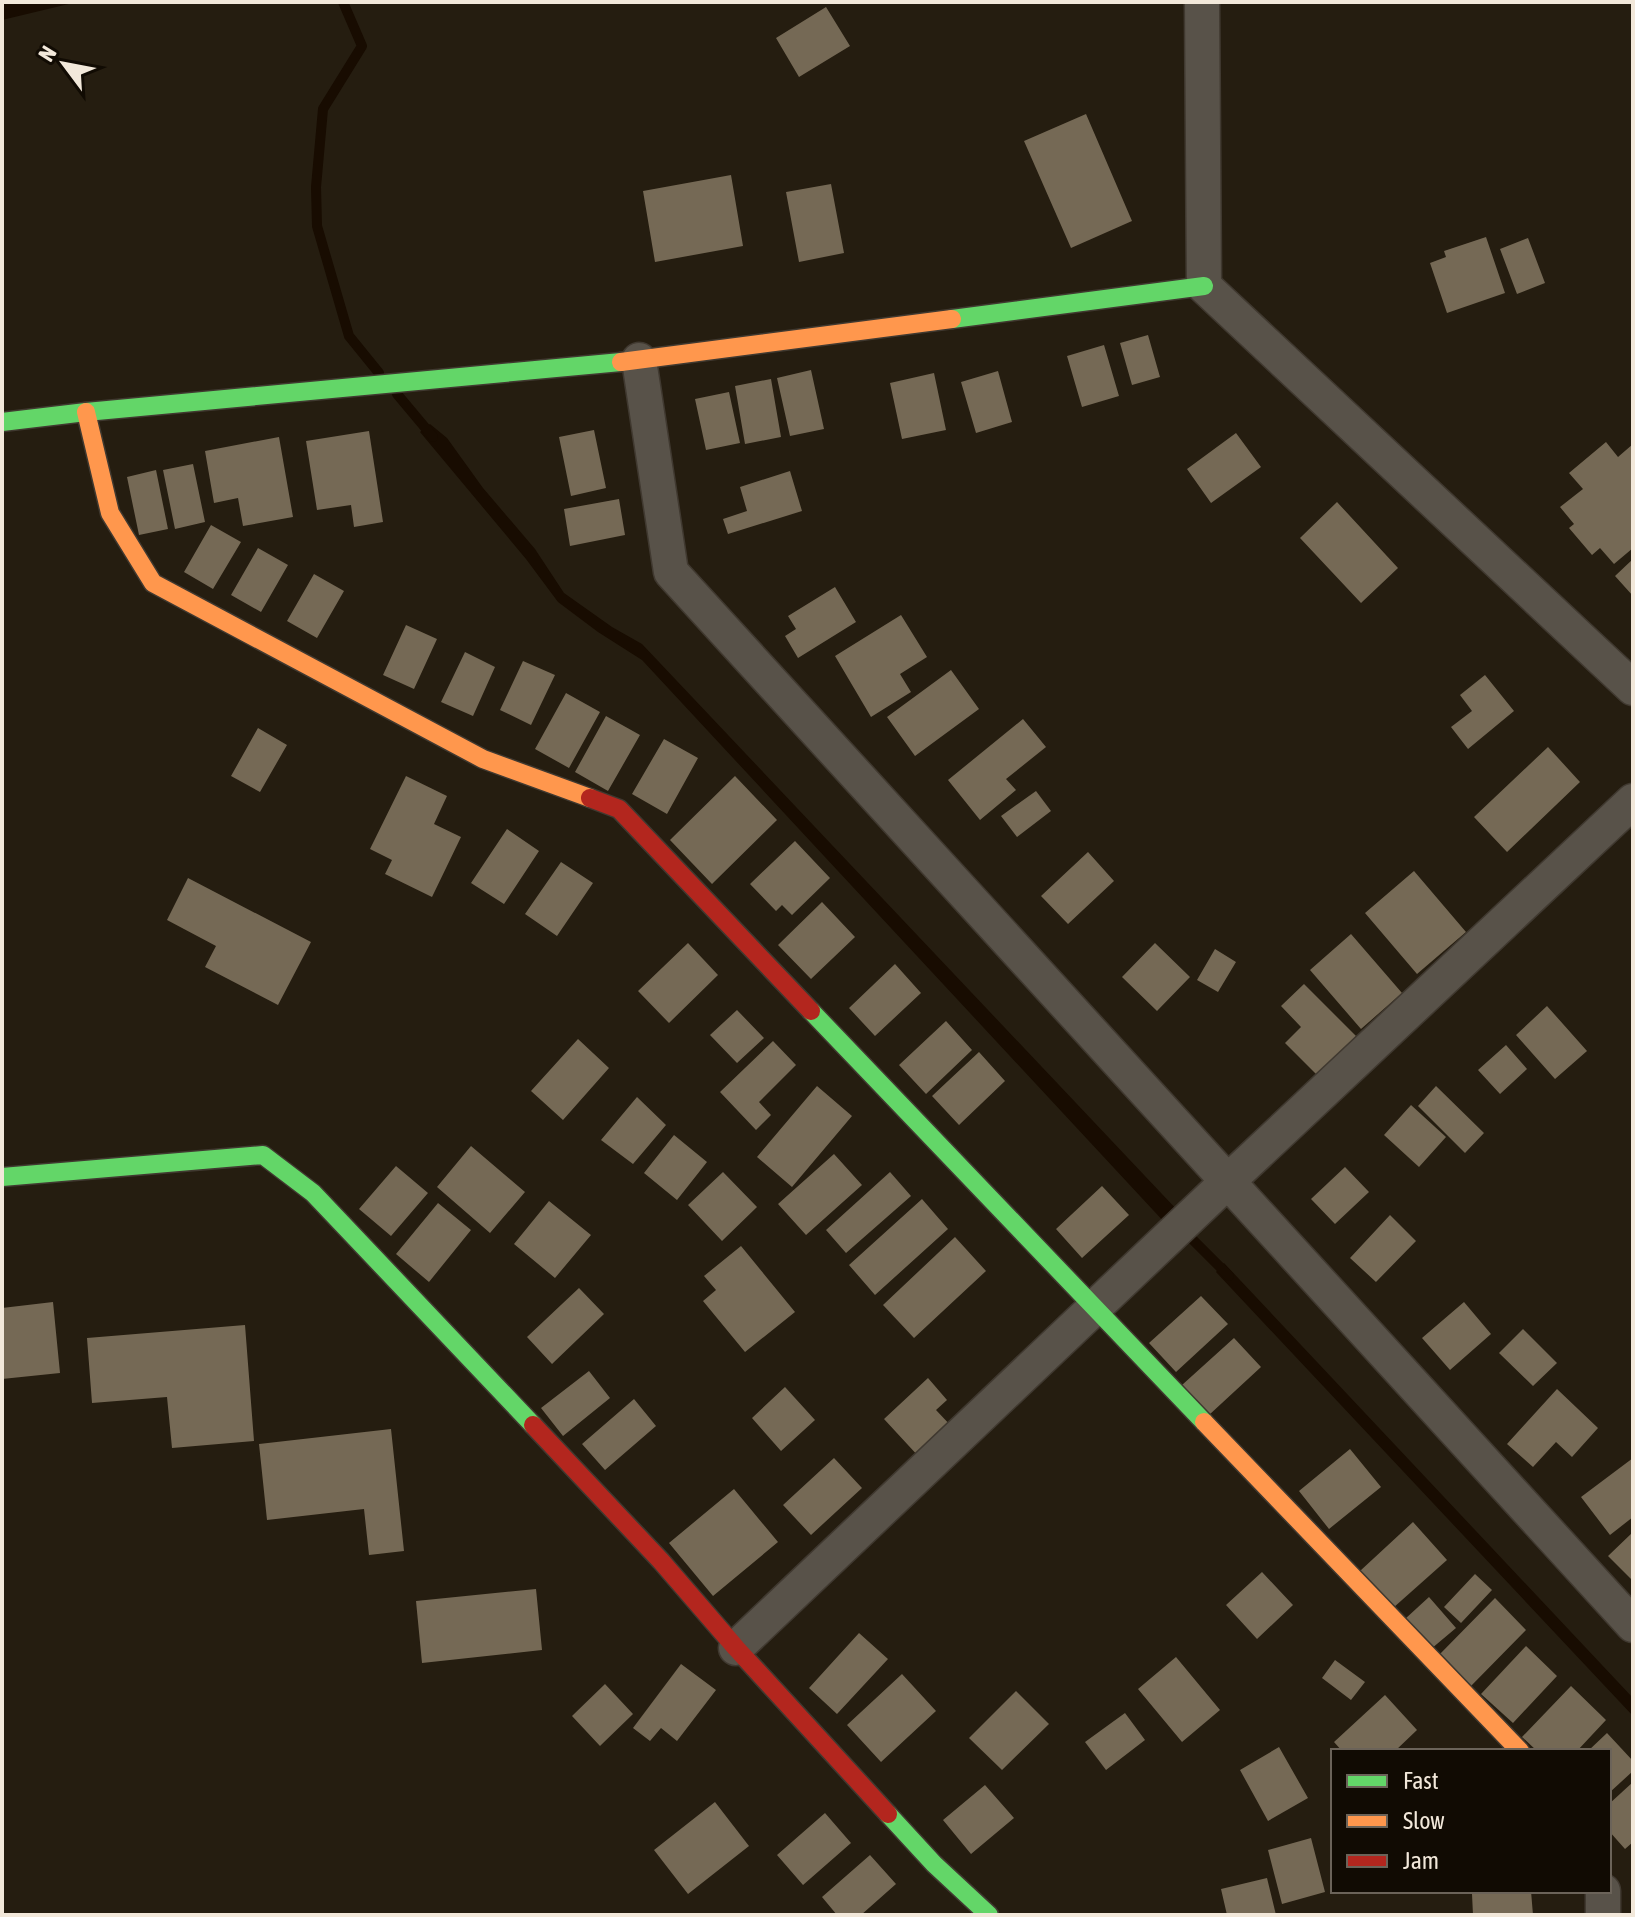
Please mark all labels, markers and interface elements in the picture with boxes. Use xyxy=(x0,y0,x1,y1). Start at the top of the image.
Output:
north arrow xyxy=(24,24,104,104)
text: N xyxy=(33,41,62,66)
legend xyxy=(1331,1749,1611,1893)
text: Fast xyxy=(1403,1767,1439,1794)
text: Slow xyxy=(1403,1807,1445,1834)
text: Jam xyxy=(1403,1847,1439,1874)

